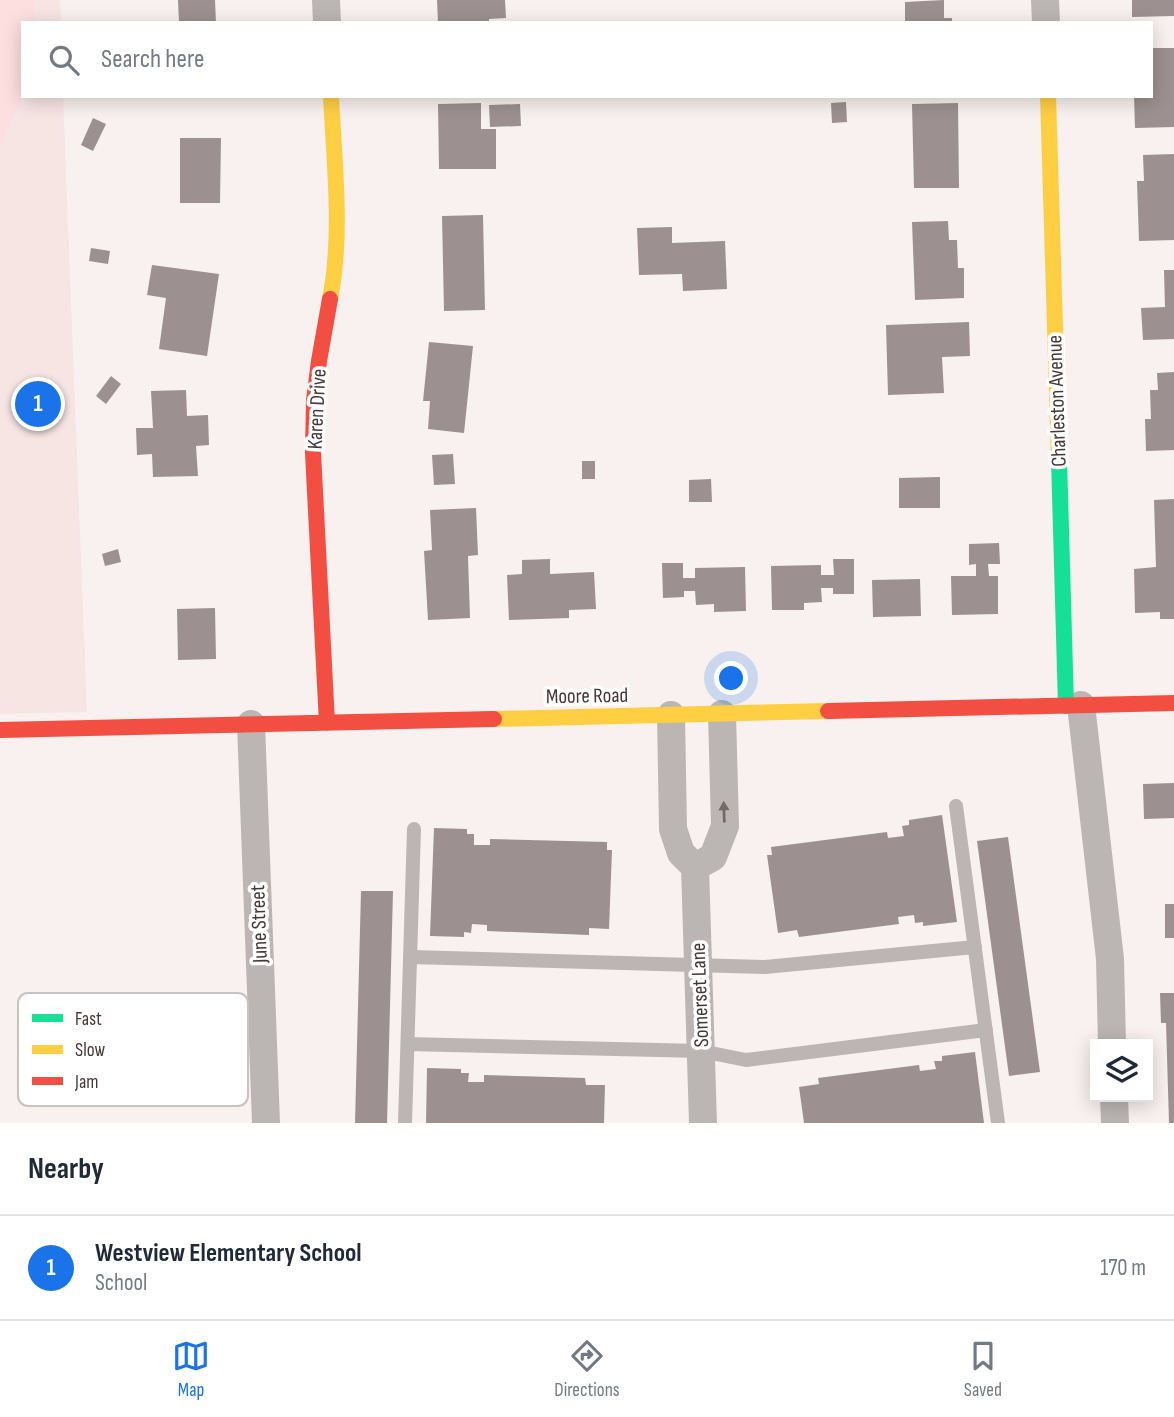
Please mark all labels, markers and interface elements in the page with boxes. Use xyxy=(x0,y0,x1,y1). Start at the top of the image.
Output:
search box xyxy=(21,21,1153,98)
icon: search xyxy=(45,41,83,79)
text: Search here xyxy=(101,44,204,75)
street label: Charleston Avenue xyxy=(1042,335,1072,467)
street label: Karen Drive xyxy=(302,368,332,450)
pin: 1 xyxy=(15,378,61,430)
your location xyxy=(714,661,748,695)
street label: Moore Road xyxy=(546,683,628,709)
one-way arrow xyxy=(719,800,730,822)
street label: June Street xyxy=(245,885,273,964)
street label: Somerset Lane xyxy=(686,942,714,1048)
legend xyxy=(18,993,248,1106)
text: Fast xyxy=(75,1008,102,1031)
text: Slow xyxy=(75,1039,105,1062)
map controls xyxy=(1090,1039,1153,1102)
button: layers xyxy=(1090,1039,1153,1102)
text: Jam xyxy=(74,1071,98,1094)
text: Nearby xyxy=(28,1151,104,1187)
text: Westview Elementary School xyxy=(95,1238,362,1269)
text: 1 xyxy=(46,1254,56,1282)
text: 170 m xyxy=(1100,1254,1146,1282)
text: School xyxy=(95,1269,147,1297)
tab: Map xyxy=(172,1337,210,1402)
tab: Directions xyxy=(554,1337,620,1402)
tab: Saved xyxy=(964,1337,1002,1402)

